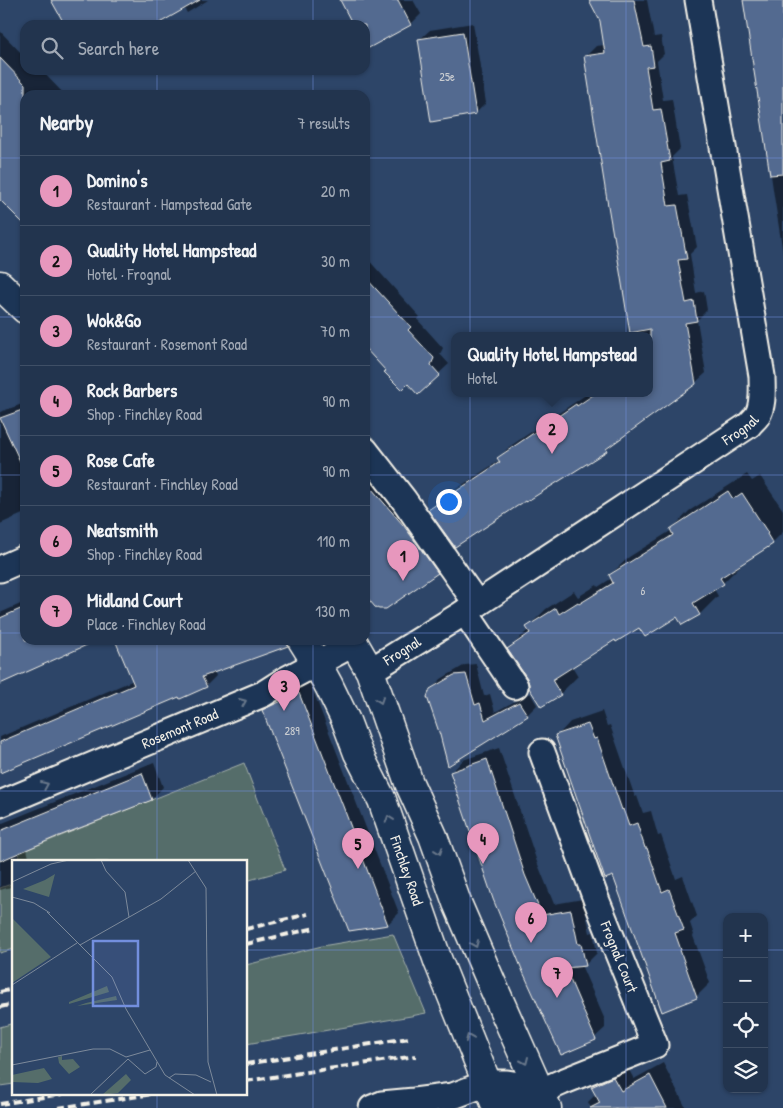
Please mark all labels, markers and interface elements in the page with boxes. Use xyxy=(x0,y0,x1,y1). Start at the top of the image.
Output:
search box xyxy=(20,20,370,75)
icon: search xyxy=(38,34,66,62)
text: Search here xyxy=(78,35,159,61)
house number: 25e xyxy=(439,68,455,85)
text: Nearby xyxy=(40,108,93,137)
text: 7 results xyxy=(297,112,350,134)
text: Domino's xyxy=(87,167,148,193)
text: 1 xyxy=(53,180,59,202)
text: 20 m xyxy=(321,180,350,202)
text: Restaurant · Hampstead Gate xyxy=(87,193,252,215)
text: Quality Hotel Hampstead xyxy=(87,237,256,263)
text: 2 xyxy=(52,250,60,272)
text: 30 m xyxy=(321,250,350,272)
text: Hotel · Frognal xyxy=(87,263,171,285)
text: Wok&Go xyxy=(87,307,141,333)
text: 3 xyxy=(52,320,60,342)
text: 70 m xyxy=(320,320,350,342)
popup xyxy=(451,332,653,397)
text: Restaurant · Rosemont Road xyxy=(87,333,247,355)
text: Quality Hotel Hampstead xyxy=(467,341,637,367)
text: Hotel xyxy=(467,367,497,389)
text: Rock Barbers xyxy=(87,377,177,403)
text: 4 xyxy=(53,390,59,412)
text: 90 m xyxy=(322,390,350,412)
text: Shop · Finchley Road xyxy=(87,403,202,425)
street label: Frognal xyxy=(717,410,764,451)
pin: 2 xyxy=(536,413,568,454)
text: Rose Cafe xyxy=(87,447,155,473)
text: 5 xyxy=(53,460,59,482)
text: 90 m xyxy=(322,460,350,482)
text: Restaurant · Finchley Road xyxy=(87,473,238,495)
your location xyxy=(436,489,462,515)
text: Neatsmith xyxy=(87,517,158,543)
text: 6 xyxy=(53,530,59,552)
text: 110 m xyxy=(317,530,350,552)
pin: 1 xyxy=(387,540,419,581)
text: Shop · Finchley Road xyxy=(87,543,202,565)
house number: 6 xyxy=(641,582,646,599)
text: Midland Court xyxy=(87,587,182,613)
text: 7 xyxy=(52,600,60,622)
text: 130 m xyxy=(315,600,350,622)
text: Place · Finchley Road xyxy=(87,613,205,635)
street label: Frognal xyxy=(378,631,425,671)
pin: 3 xyxy=(268,670,300,711)
one-way arrow xyxy=(374,695,384,704)
one-way arrow xyxy=(238,698,247,708)
street label: Rosemont Road xyxy=(138,703,221,754)
house number: 289 xyxy=(284,722,300,739)
one-way arrow xyxy=(40,781,49,792)
one-way arrow xyxy=(385,816,395,824)
pin: 4 xyxy=(467,823,499,864)
pin: 5 xyxy=(342,828,374,869)
street label: Finchley Road xyxy=(385,832,429,908)
one-way arrow xyxy=(433,847,443,855)
inset map xyxy=(12,860,248,1096)
pin: 6 xyxy=(515,902,547,943)
map controls xyxy=(723,913,768,1093)
button: + xyxy=(723,913,768,958)
street label: Frognal Court xyxy=(595,917,644,996)
one-way arrow xyxy=(469,939,479,947)
pin: 7 xyxy=(541,957,573,998)
button: − xyxy=(723,958,768,1003)
button: locate xyxy=(723,1003,768,1048)
one-way arrow xyxy=(464,1034,475,1043)
button: layers xyxy=(723,1048,768,1093)
one-way arrow xyxy=(519,1056,530,1065)

